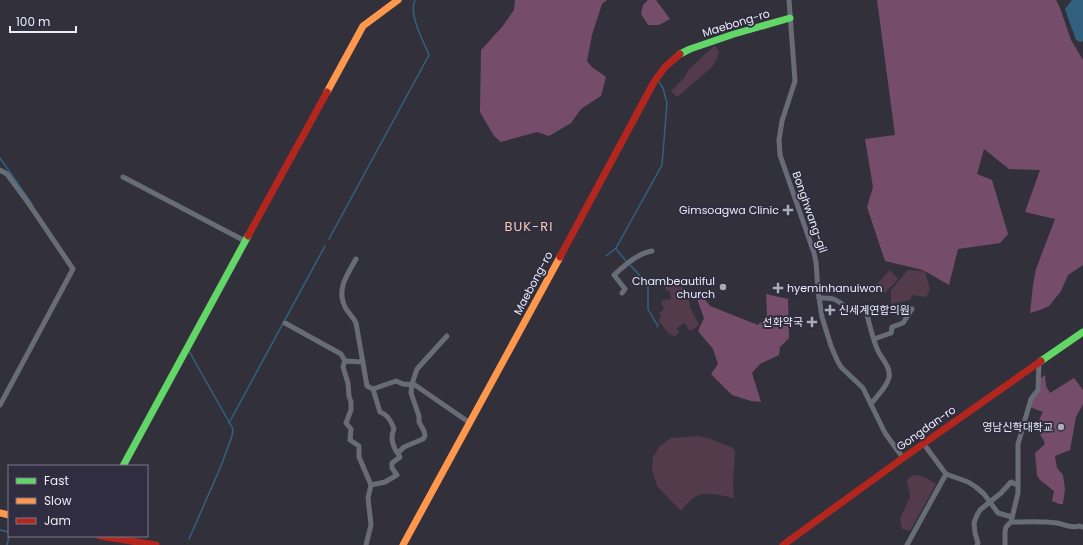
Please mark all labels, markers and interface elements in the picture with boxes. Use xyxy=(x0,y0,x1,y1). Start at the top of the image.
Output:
street label: Maebong-ro xyxy=(700,5,772,41)
scale bar xyxy=(10,8,76,34)
text: 100 m xyxy=(16,13,50,30)
street label: Bonghwang-gil xyxy=(789,169,831,255)
place label: Gimsoagwa Clinic xyxy=(679,202,779,218)
marker: Gimsoagwa Clinic xyxy=(782,204,794,216)
district label: BUK-RI xyxy=(505,217,553,236)
street label: Maebong-ro xyxy=(510,248,556,318)
place label: Chambeautiful church xyxy=(632,273,715,302)
place label: hyeminhanuiwon xyxy=(787,280,883,296)
marker: Chambeautiful church xyxy=(718,282,728,292)
marker: hyeminhanuiwon xyxy=(772,282,784,294)
place label: 신세계연합의원 xyxy=(839,302,910,318)
marker: 신세계연합의원 xyxy=(824,304,836,316)
place label: 선화약국 xyxy=(763,314,803,330)
marker: 선화약국 xyxy=(806,316,818,328)
street label: Gongdan-ro xyxy=(893,402,959,454)
place label: 영남신학대학교 xyxy=(982,419,1053,435)
marker: 영남신학대학교 xyxy=(1056,422,1066,432)
legend xyxy=(8,465,148,537)
text: Fast xyxy=(44,472,69,489)
text: Slow xyxy=(44,492,72,509)
text: Jam xyxy=(44,512,71,529)

